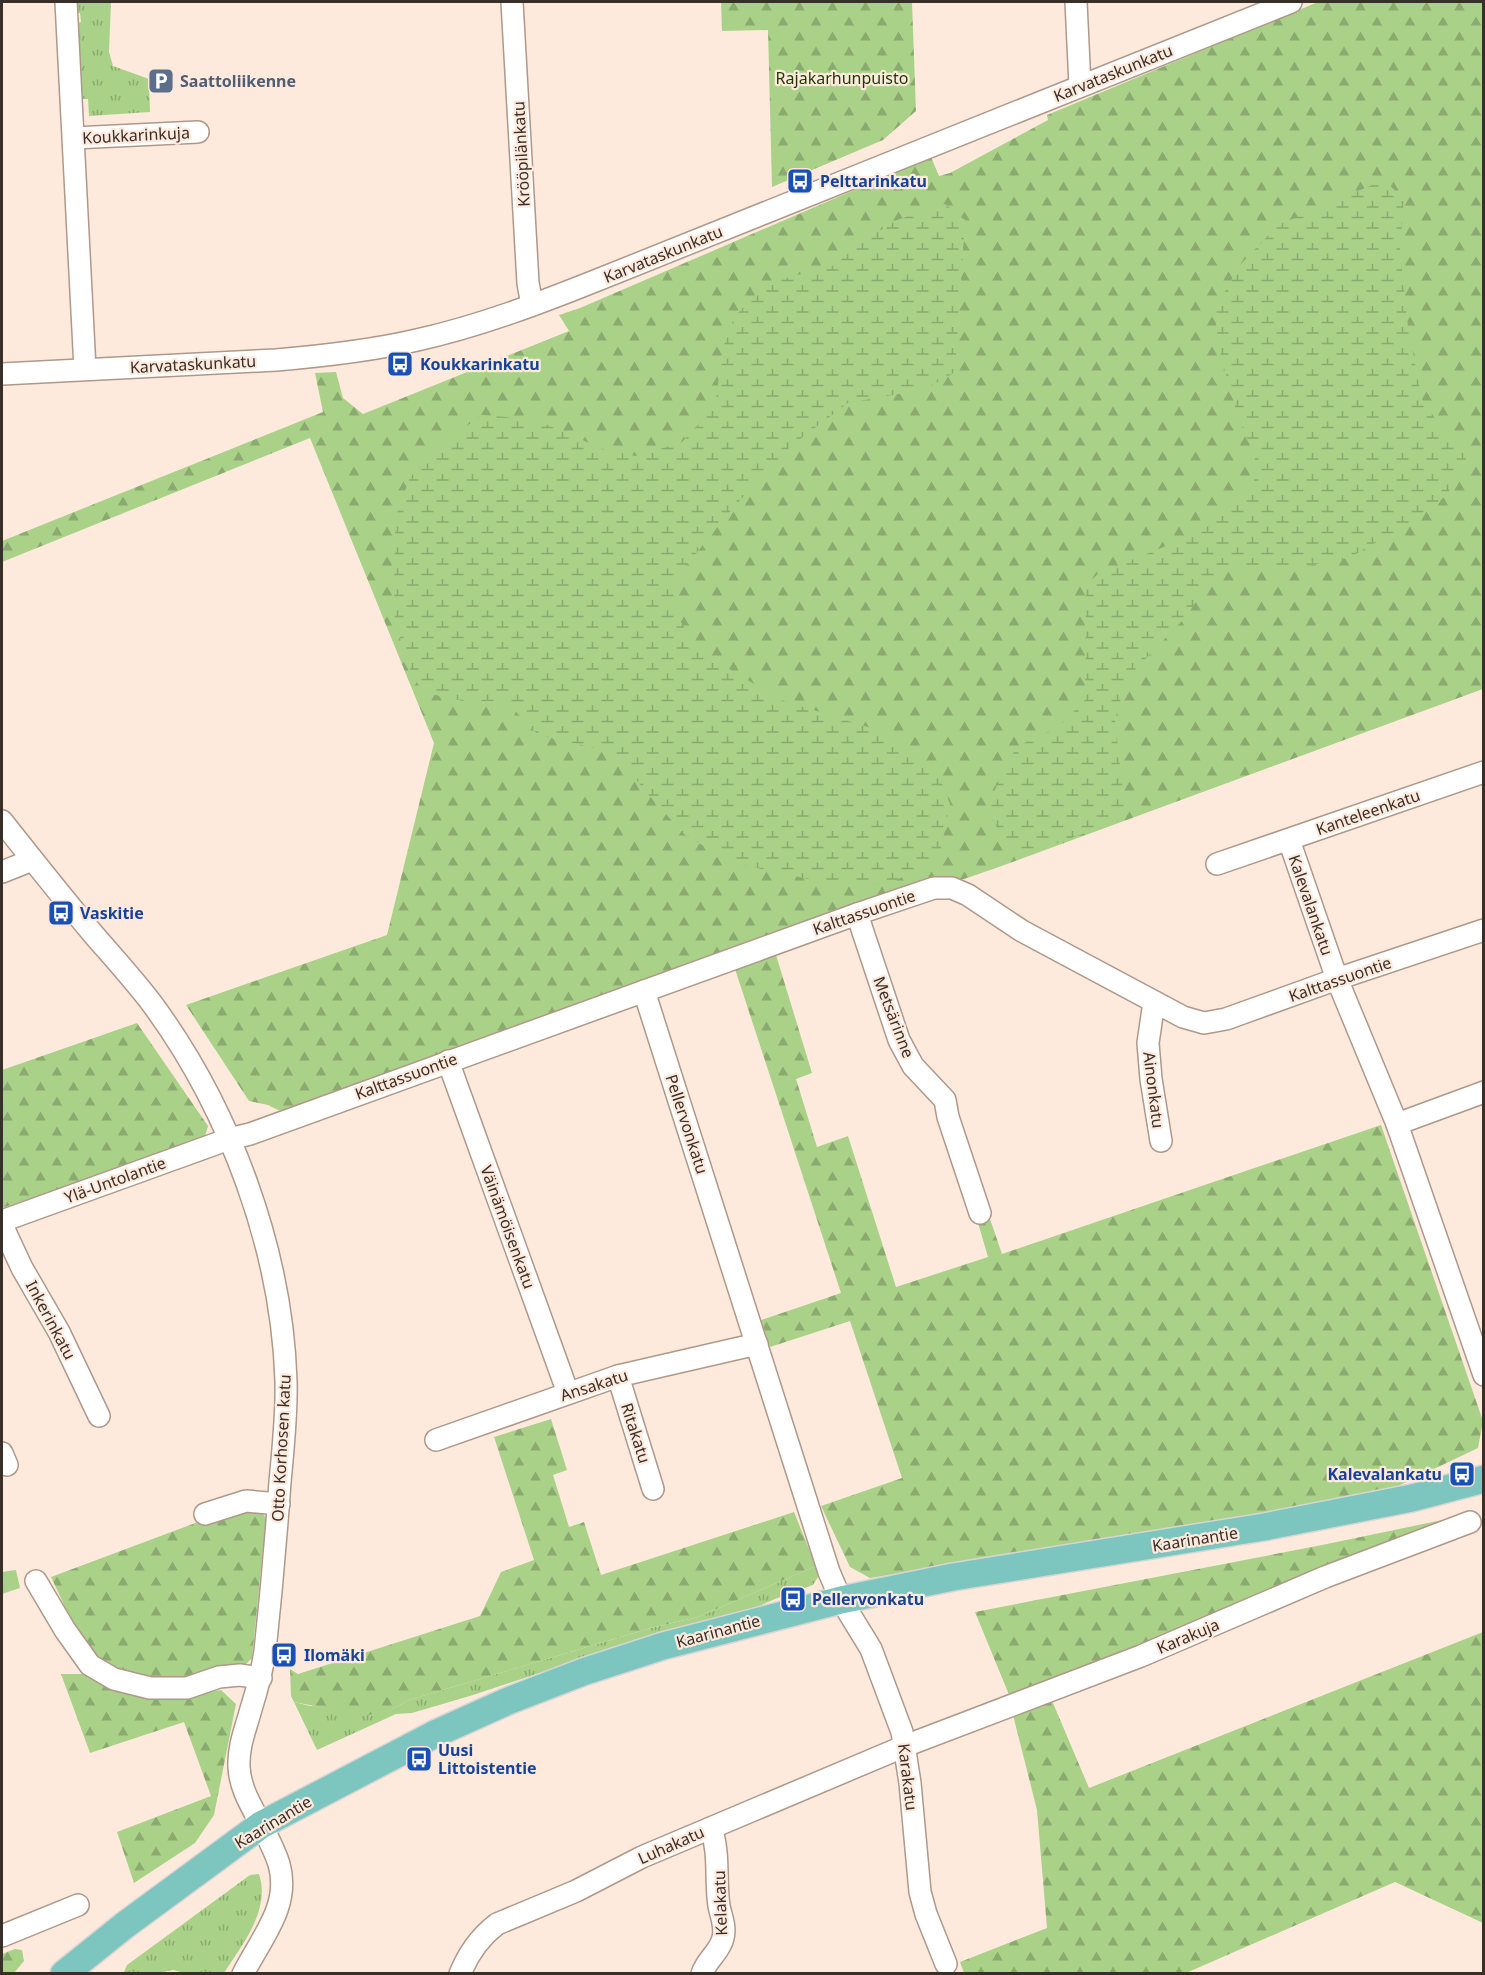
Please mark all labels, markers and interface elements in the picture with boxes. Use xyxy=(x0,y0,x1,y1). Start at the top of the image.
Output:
street label: Karvataskunkatu xyxy=(1050,39,1176,107)
parking icon: Saattoliikenne xyxy=(146,66,176,96)
park label: Rajakarhunpuisto xyxy=(776,67,908,89)
place label: Saattoliikenne xyxy=(180,70,296,92)
street label: Krööpilänkatu xyxy=(507,101,535,207)
street label: Koukkarinkuja xyxy=(82,121,190,149)
bus stop icon: Pelttarinkatu xyxy=(785,166,815,196)
place label: Pelttarinkatu xyxy=(820,170,927,192)
street label: Karvataskunkatu xyxy=(600,220,726,288)
bus stop icon: Koukkarinkatu xyxy=(385,349,415,379)
street label: Karvataskunkatu xyxy=(129,350,257,378)
place label: Koukkarinkatu xyxy=(420,353,540,375)
street label: Kanteleenkatu xyxy=(1313,784,1423,840)
street label: Kalevalankatu xyxy=(1284,852,1338,958)
street label: Kalttassuontie xyxy=(810,884,918,940)
bus stop icon: Vaskitie xyxy=(46,898,76,928)
place label: Vaskitie xyxy=(80,902,144,924)
street label: Kalttassuontie xyxy=(1286,951,1394,1007)
street label: Metsärinne xyxy=(868,973,920,1061)
street label: Kalttassuontie xyxy=(352,1047,460,1105)
street label: Ainonkatu xyxy=(1138,1050,1170,1130)
street label: Pellervonkatu xyxy=(661,1071,713,1177)
street label: Ylä-Untolantie xyxy=(61,1151,169,1209)
street label: Väinämöisenkatu xyxy=(475,1162,541,1292)
street label: Inkerinkatu xyxy=(21,1277,81,1363)
street label: Ansakatu xyxy=(557,1364,631,1406)
street label: Otto Korhosen katu xyxy=(266,1374,296,1522)
street label: Ritakatu xyxy=(616,1400,656,1466)
bus stop icon: Kalevalankatu xyxy=(1447,1459,1477,1489)
place label: Kalevalankatu xyxy=(1327,1463,1442,1485)
street label: Kaarinantie xyxy=(1151,1521,1239,1557)
bus stop icon: Pellervonkatu xyxy=(778,1584,808,1614)
place label: Pellervonkatu xyxy=(812,1588,924,1610)
street label: Kaarinantie xyxy=(673,1609,763,1653)
street label: Karakuja xyxy=(1153,1613,1223,1659)
bus stop icon: Ilomäki xyxy=(269,1640,299,1670)
place label: Ilomäki xyxy=(304,1644,365,1666)
place label: Uusi Littoistentie xyxy=(438,1739,537,1779)
street label: Karakatu xyxy=(893,1742,923,1812)
bus stop icon: Uusi Littoistentie xyxy=(404,1744,434,1774)
street label: Kaarinantie xyxy=(230,1790,316,1854)
street label: Luhakatu xyxy=(634,1821,708,1869)
street label: Kelakatu xyxy=(708,1870,732,1936)

